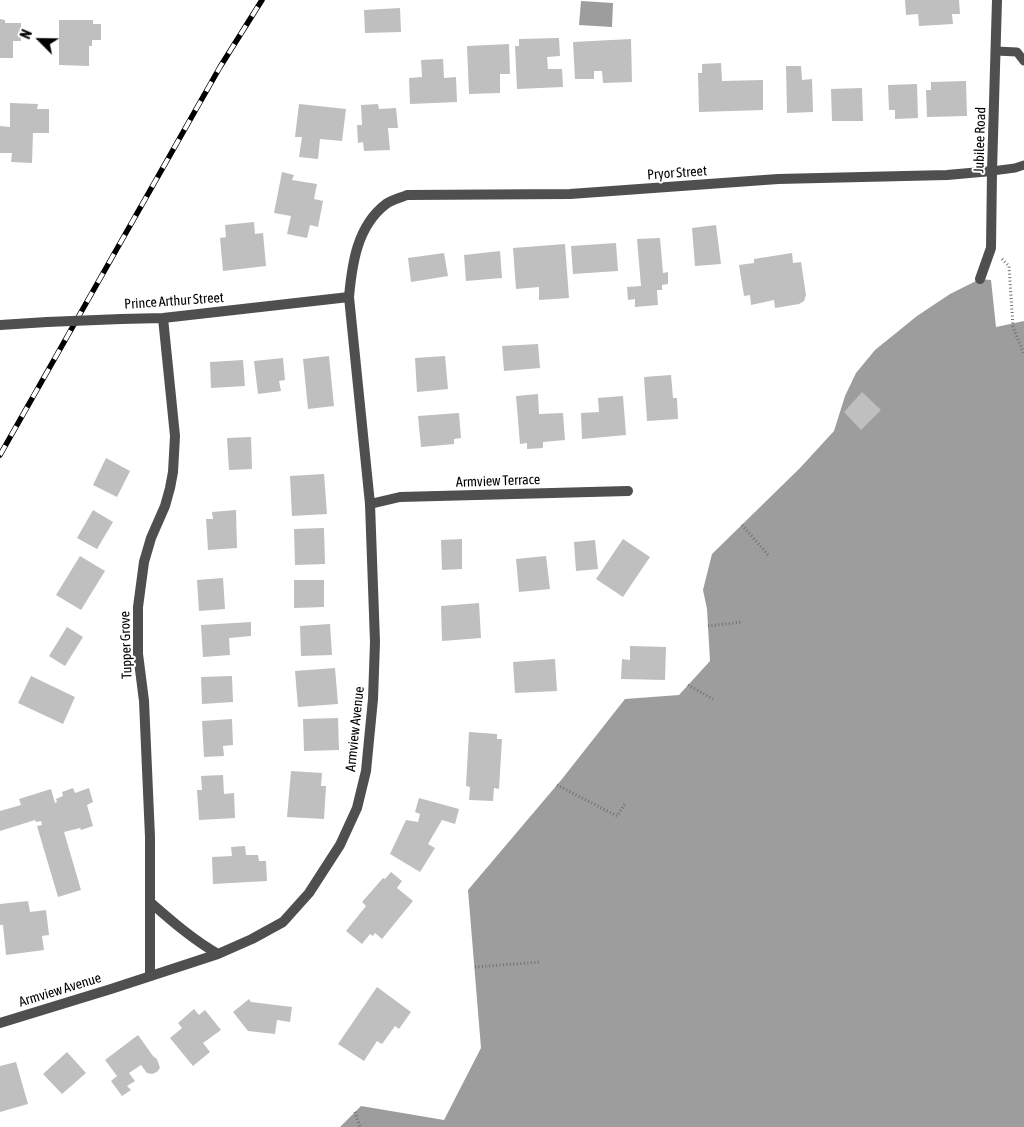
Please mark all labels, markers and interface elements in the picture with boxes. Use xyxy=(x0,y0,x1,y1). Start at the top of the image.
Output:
north arrow xyxy=(15,15,65,65)
text: N xyxy=(17,27,35,41)
street label: Jubilee Road xyxy=(970,107,990,173)
street label: Pryor Street xyxy=(647,163,707,183)
street label: Prince Arthur Street xyxy=(124,289,224,313)
street label: Armview Terrace xyxy=(456,471,540,491)
street label: Tupper Grove xyxy=(116,611,136,679)
street label: Armview Avenue xyxy=(342,686,368,772)
street label: Armview Avenue xyxy=(17,969,103,1011)

